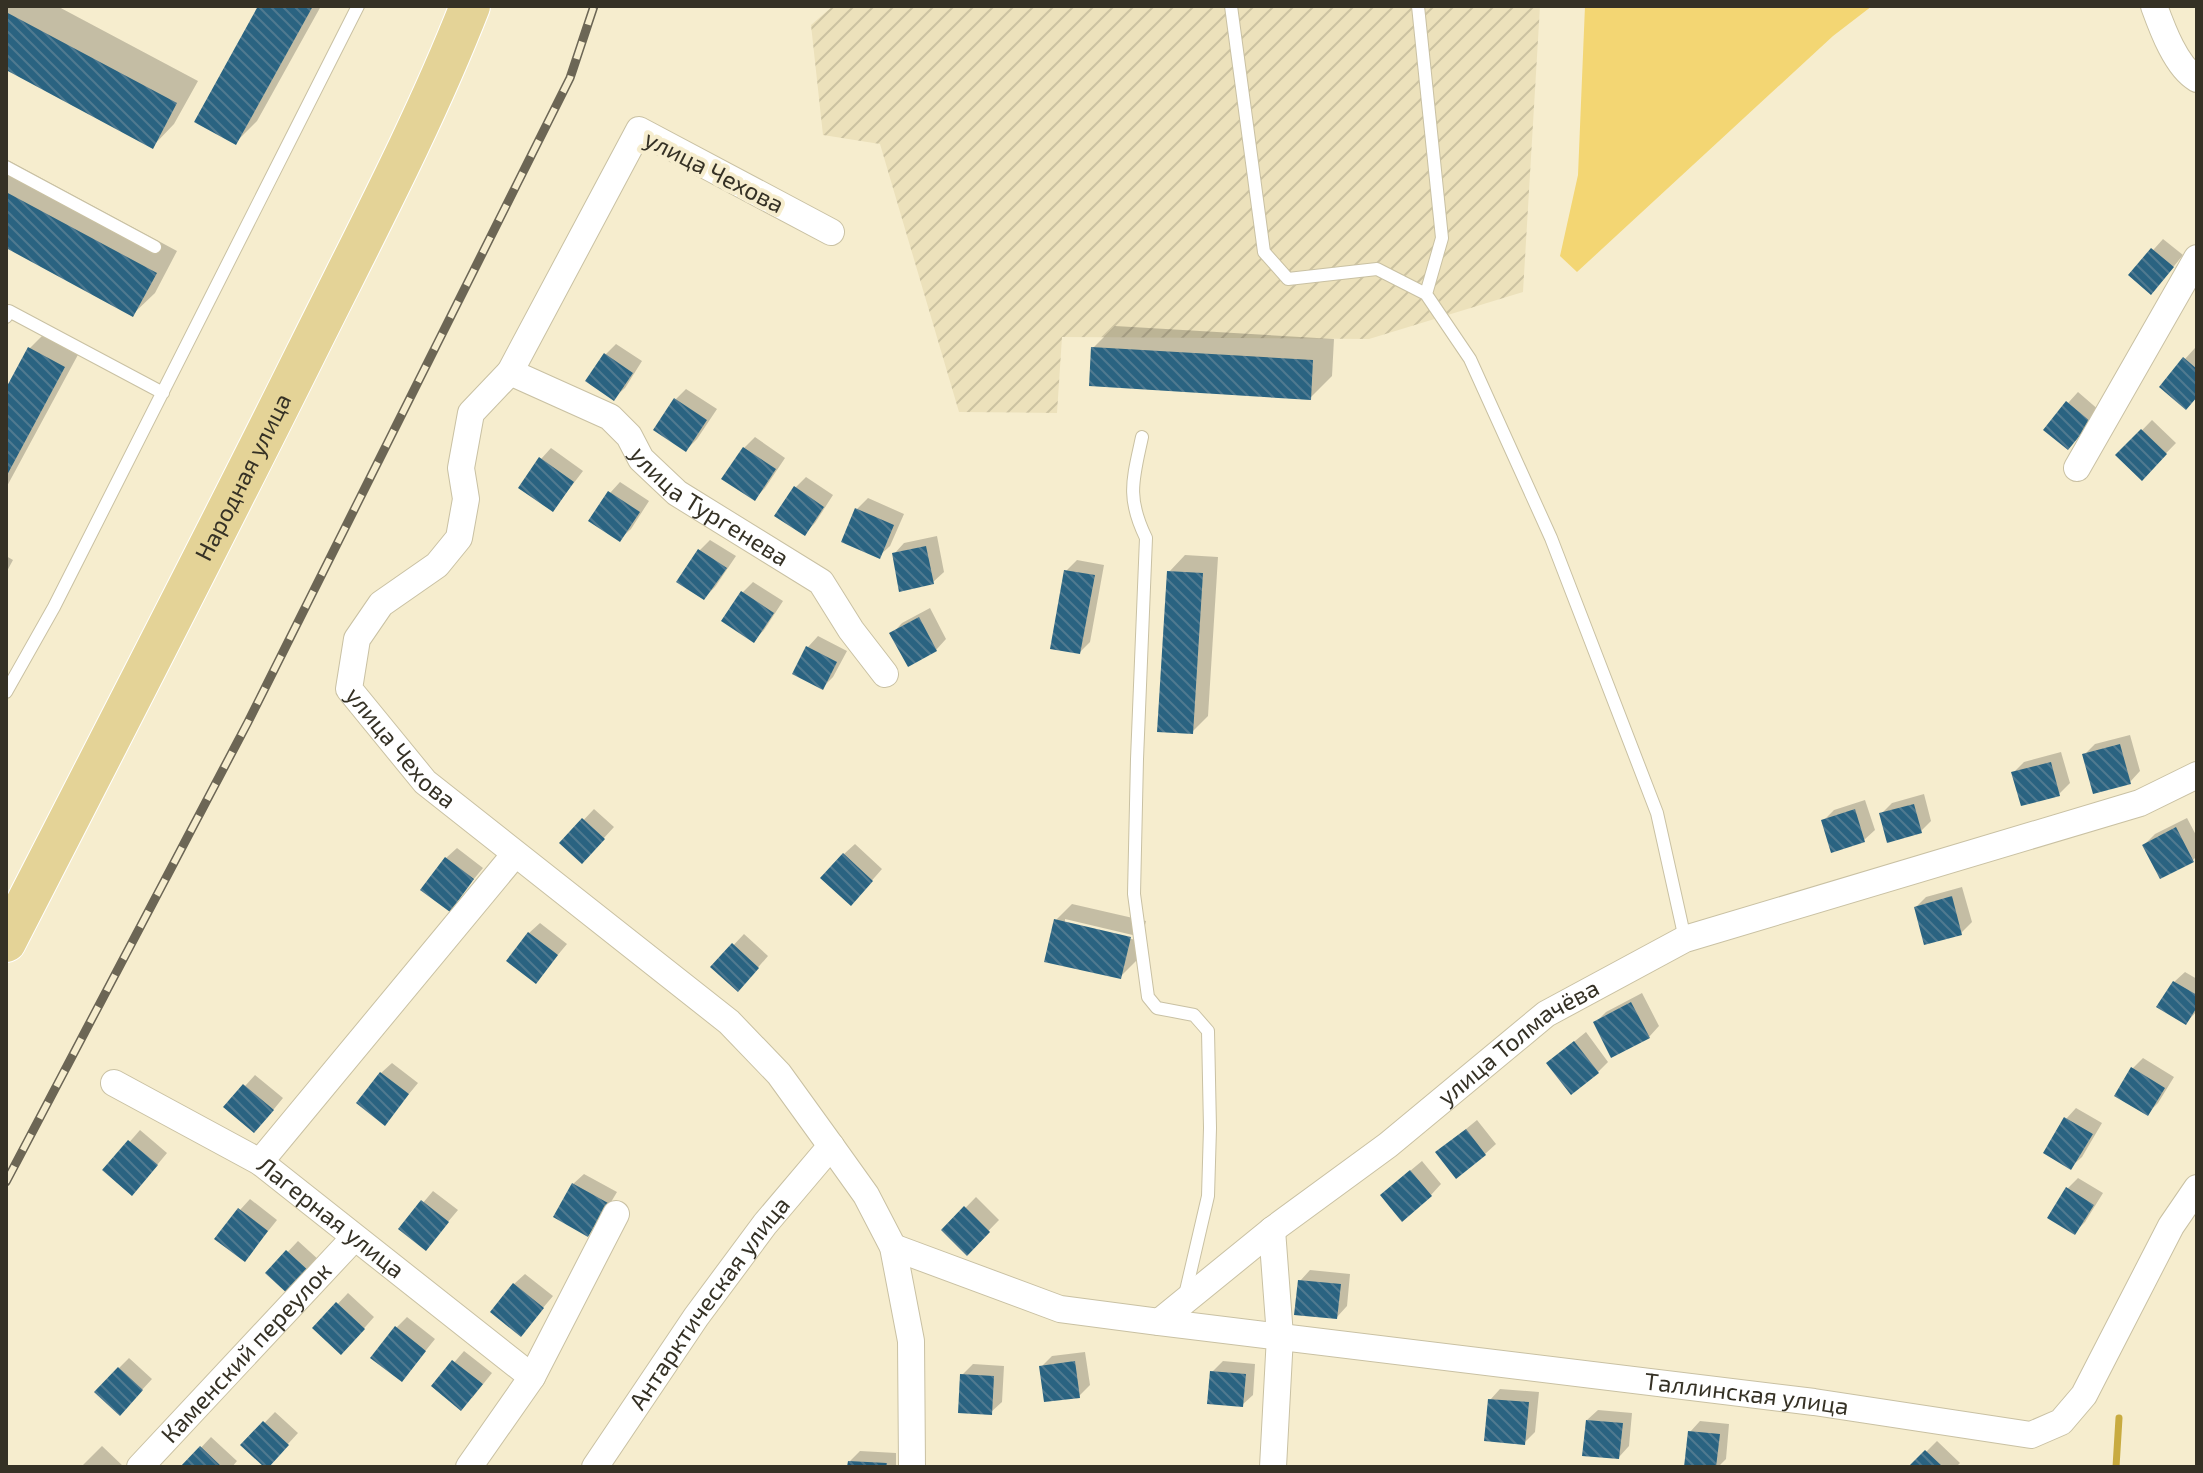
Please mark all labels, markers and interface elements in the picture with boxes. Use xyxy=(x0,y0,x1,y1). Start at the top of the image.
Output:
street label: улица Чехова xyxy=(640,123,789,219)
street label: Народная улица xyxy=(188,388,297,565)
street label: улица Тургенева xyxy=(624,442,795,572)
street label: улица Чехова xyxy=(340,681,462,814)
street label: улица Толмачёва xyxy=(1431,972,1604,1111)
street label: Лагерная улица xyxy=(252,1150,411,1284)
street label: Антарктическая улица xyxy=(622,1190,795,1414)
street label: Каменский переулок xyxy=(154,1256,337,1448)
street label: Таллинская улица xyxy=(1643,1365,1851,1420)

